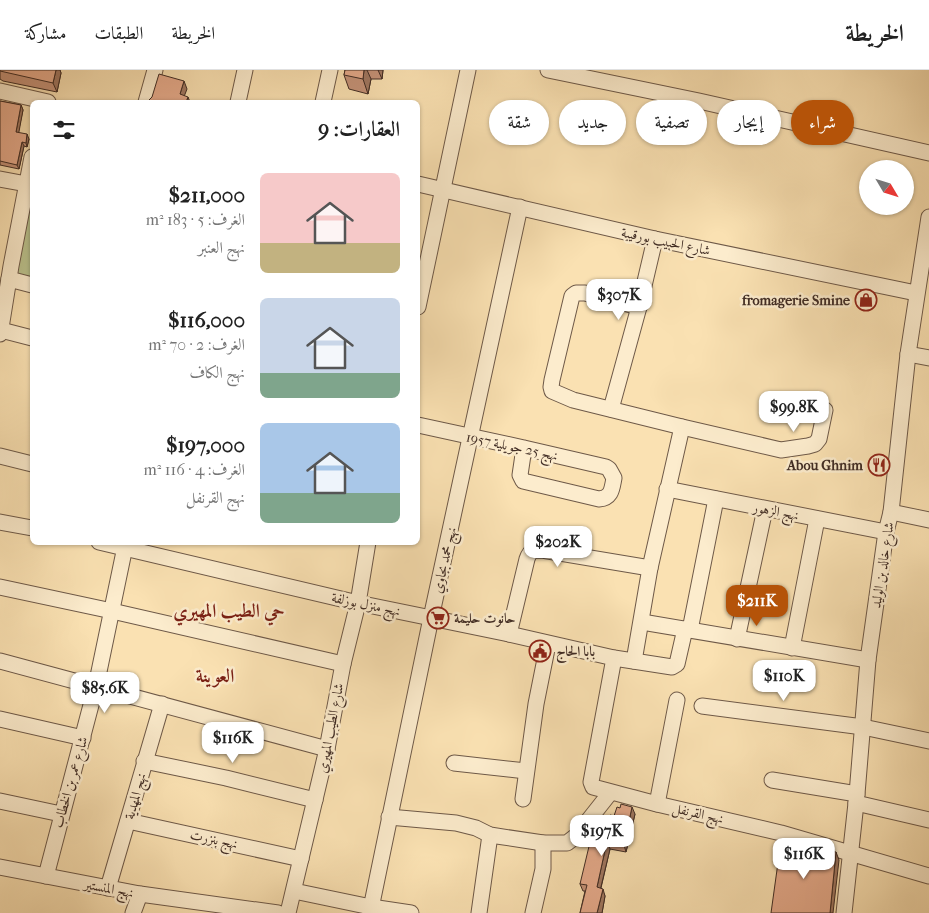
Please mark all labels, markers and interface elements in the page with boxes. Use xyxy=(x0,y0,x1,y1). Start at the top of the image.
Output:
text: الخريطة xyxy=(846,19,904,47)
text: مشاركة xyxy=(25,23,66,44)
text: الطبقات xyxy=(94,23,143,44)
text: الخريطة xyxy=(171,23,215,44)
chip: شقة xyxy=(489,100,549,145)
chip: جديد xyxy=(559,100,626,145)
chip: تصفية xyxy=(636,100,707,145)
chip: إيجار xyxy=(717,100,781,145)
chip: شراء xyxy=(791,100,854,145)
icon: filters xyxy=(50,116,78,144)
text: العقارات: 9 xyxy=(318,117,400,141)
north arrow xyxy=(859,160,914,215)
map controls xyxy=(859,160,914,215)
text: $211,000 xyxy=(169,183,245,207)
icon: home xyxy=(300,193,360,253)
text: الغرف: 5 · 183 m² xyxy=(146,210,245,229)
street label: شارع الحبيب بورقيبة xyxy=(619,224,712,262)
text: نهج العنبر xyxy=(198,238,245,257)
pin: $307K xyxy=(584,278,654,321)
text: $307K xyxy=(597,285,641,304)
shop icon: fromagerie Smine xyxy=(854,288,878,312)
place label: fromagerie Smine xyxy=(741,292,850,309)
text: $116,000 xyxy=(168,308,245,332)
icon: home xyxy=(300,318,360,378)
text: الغرف: 2 · 70 m² xyxy=(148,335,245,354)
text: نهج الكاف xyxy=(189,363,245,382)
pin: $99.8K xyxy=(753,390,835,433)
text: $99.8K xyxy=(770,397,818,416)
street label: نهج 25 جويلية 1957 xyxy=(463,428,559,468)
text: $197,000 xyxy=(166,433,245,457)
icon: home xyxy=(300,443,360,503)
restaurant icon: Abou Ghnim xyxy=(867,453,891,477)
place label: Abou Ghnim xyxy=(786,457,863,474)
text: الغرف: 4 · 116 m² xyxy=(144,460,245,479)
text: نهج القرنفل xyxy=(186,488,245,507)
street label: نهج الزهور xyxy=(749,498,800,528)
street label: شارع خالد بن الوليد xyxy=(867,521,901,610)
street label: نهج محمد بجاوي xyxy=(429,525,464,596)
pin: $202K xyxy=(523,526,593,568)
text: $202K xyxy=(535,532,581,551)
pin: $211K xyxy=(722,584,792,627)
street label: نهج منزل بوزلفة xyxy=(329,589,402,624)
text: $211K xyxy=(737,591,777,610)
district label: حي الطيب المهيري xyxy=(173,600,285,626)
supermarket icon: حانوت حليمة xyxy=(426,606,450,630)
place label: حانوت حليمة xyxy=(454,610,516,627)
public building icon: بابا الحاج xyxy=(528,639,552,663)
place label: بابا الحاج xyxy=(556,643,595,664)
pin: $110K xyxy=(749,660,819,702)
district label: العوينة xyxy=(196,665,234,688)
text: $110K xyxy=(764,666,804,685)
pin: $85.6K xyxy=(64,672,146,714)
text: $85.6K xyxy=(81,678,129,697)
street label: شارع الطيب المهيري xyxy=(313,682,350,775)
pin: $116K xyxy=(198,722,268,764)
text: $116K xyxy=(213,728,253,747)
street label: شارع عمر بن الخطاب xyxy=(49,734,95,831)
street label: نهج المهدية xyxy=(121,771,154,822)
street label: نهج القرنفل xyxy=(670,799,725,832)
pin: $197K xyxy=(567,814,637,857)
text: $197K xyxy=(581,821,623,840)
street label: نهج بنزرت xyxy=(188,826,239,857)
pin: $116K xyxy=(769,838,839,880)
text: $116K xyxy=(784,844,824,863)
street label: نهج المنستير xyxy=(80,875,135,906)

